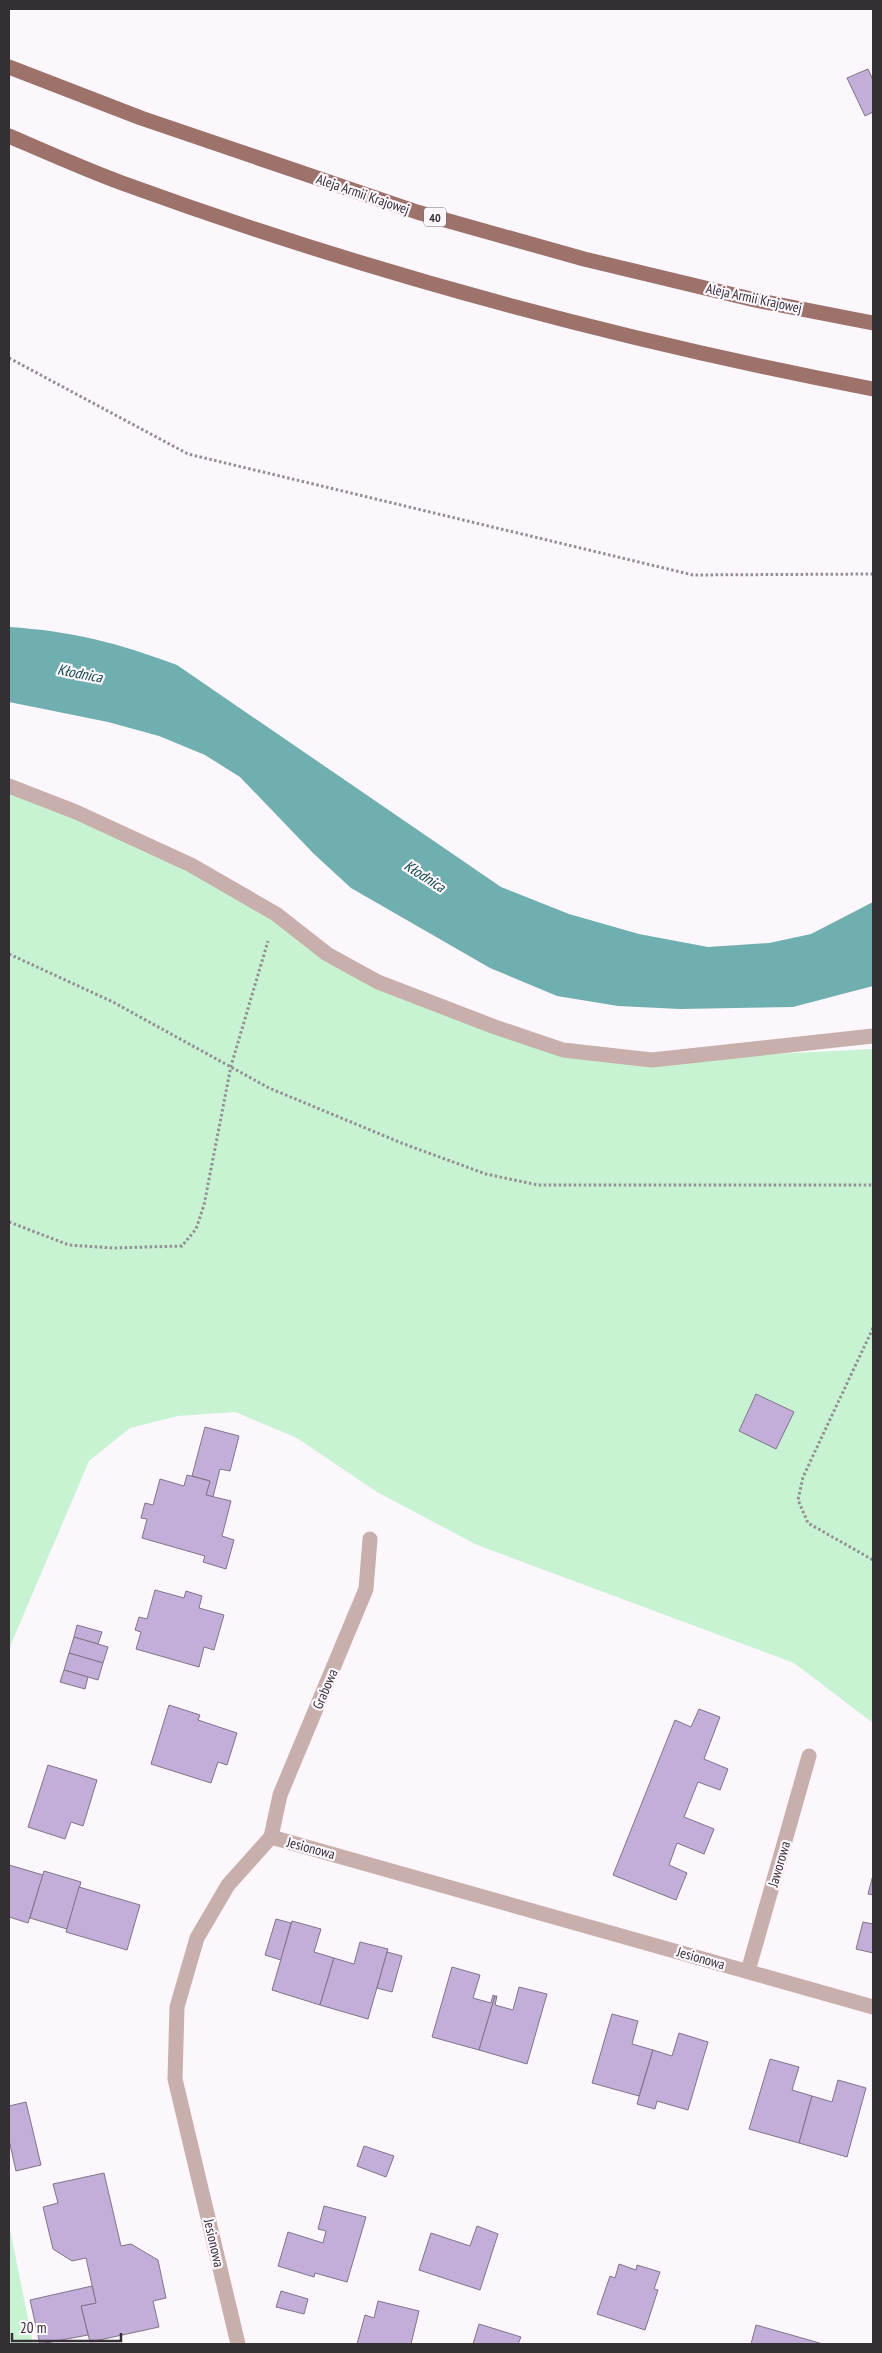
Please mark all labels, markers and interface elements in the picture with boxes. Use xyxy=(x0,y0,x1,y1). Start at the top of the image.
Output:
street label: Aleja Armii Krajowej xyxy=(314,170,412,218)
road number: 40 xyxy=(424,208,446,226)
street label: Aleja Armii Krajowej xyxy=(704,279,804,317)
water label: Kłodnica xyxy=(56,659,105,687)
water label: Kłodnica xyxy=(401,856,450,897)
street label: Grabowa xyxy=(308,1666,342,1712)
street label: Jesionowa xyxy=(284,1833,337,1863)
street label: Jaworowa xyxy=(764,1839,794,1890)
street label: Jesionowa xyxy=(674,1942,727,1973)
street label: Jesionowa xyxy=(200,2216,228,2269)
scale bar xyxy=(12,2310,121,2342)
text: 20 m xyxy=(20,2318,46,2337)

